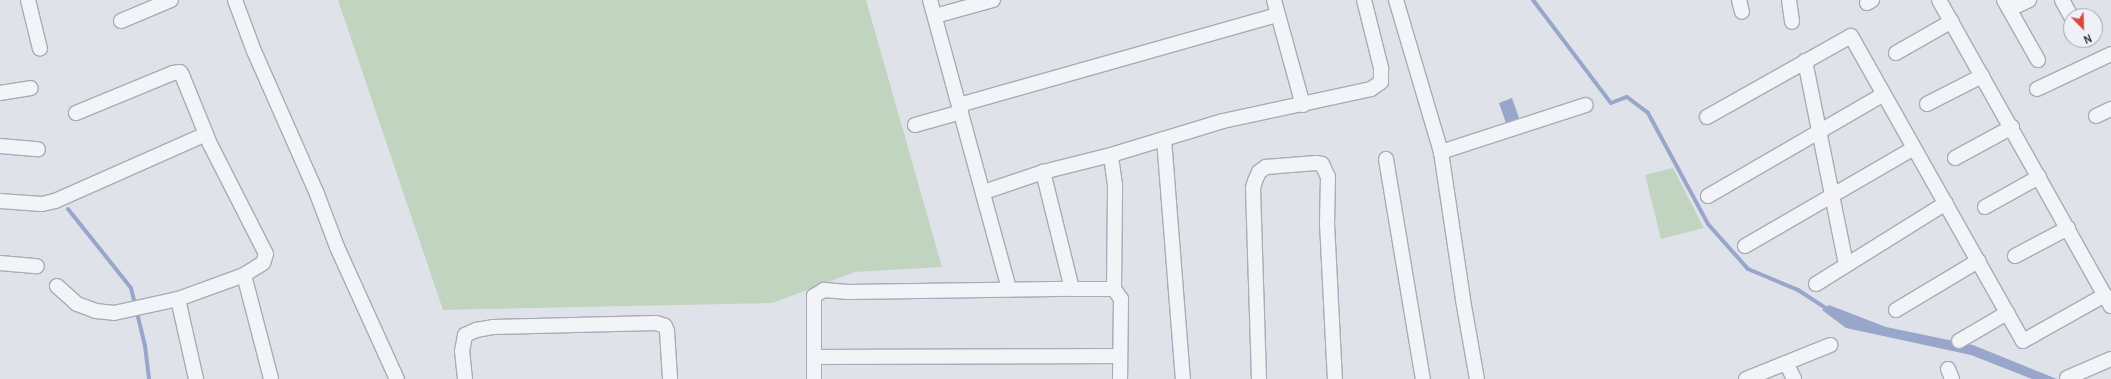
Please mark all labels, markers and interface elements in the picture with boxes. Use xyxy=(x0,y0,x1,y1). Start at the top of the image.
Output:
north arrow xyxy=(2063,8,2103,48)
text: N xyxy=(2081,31,2094,46)

